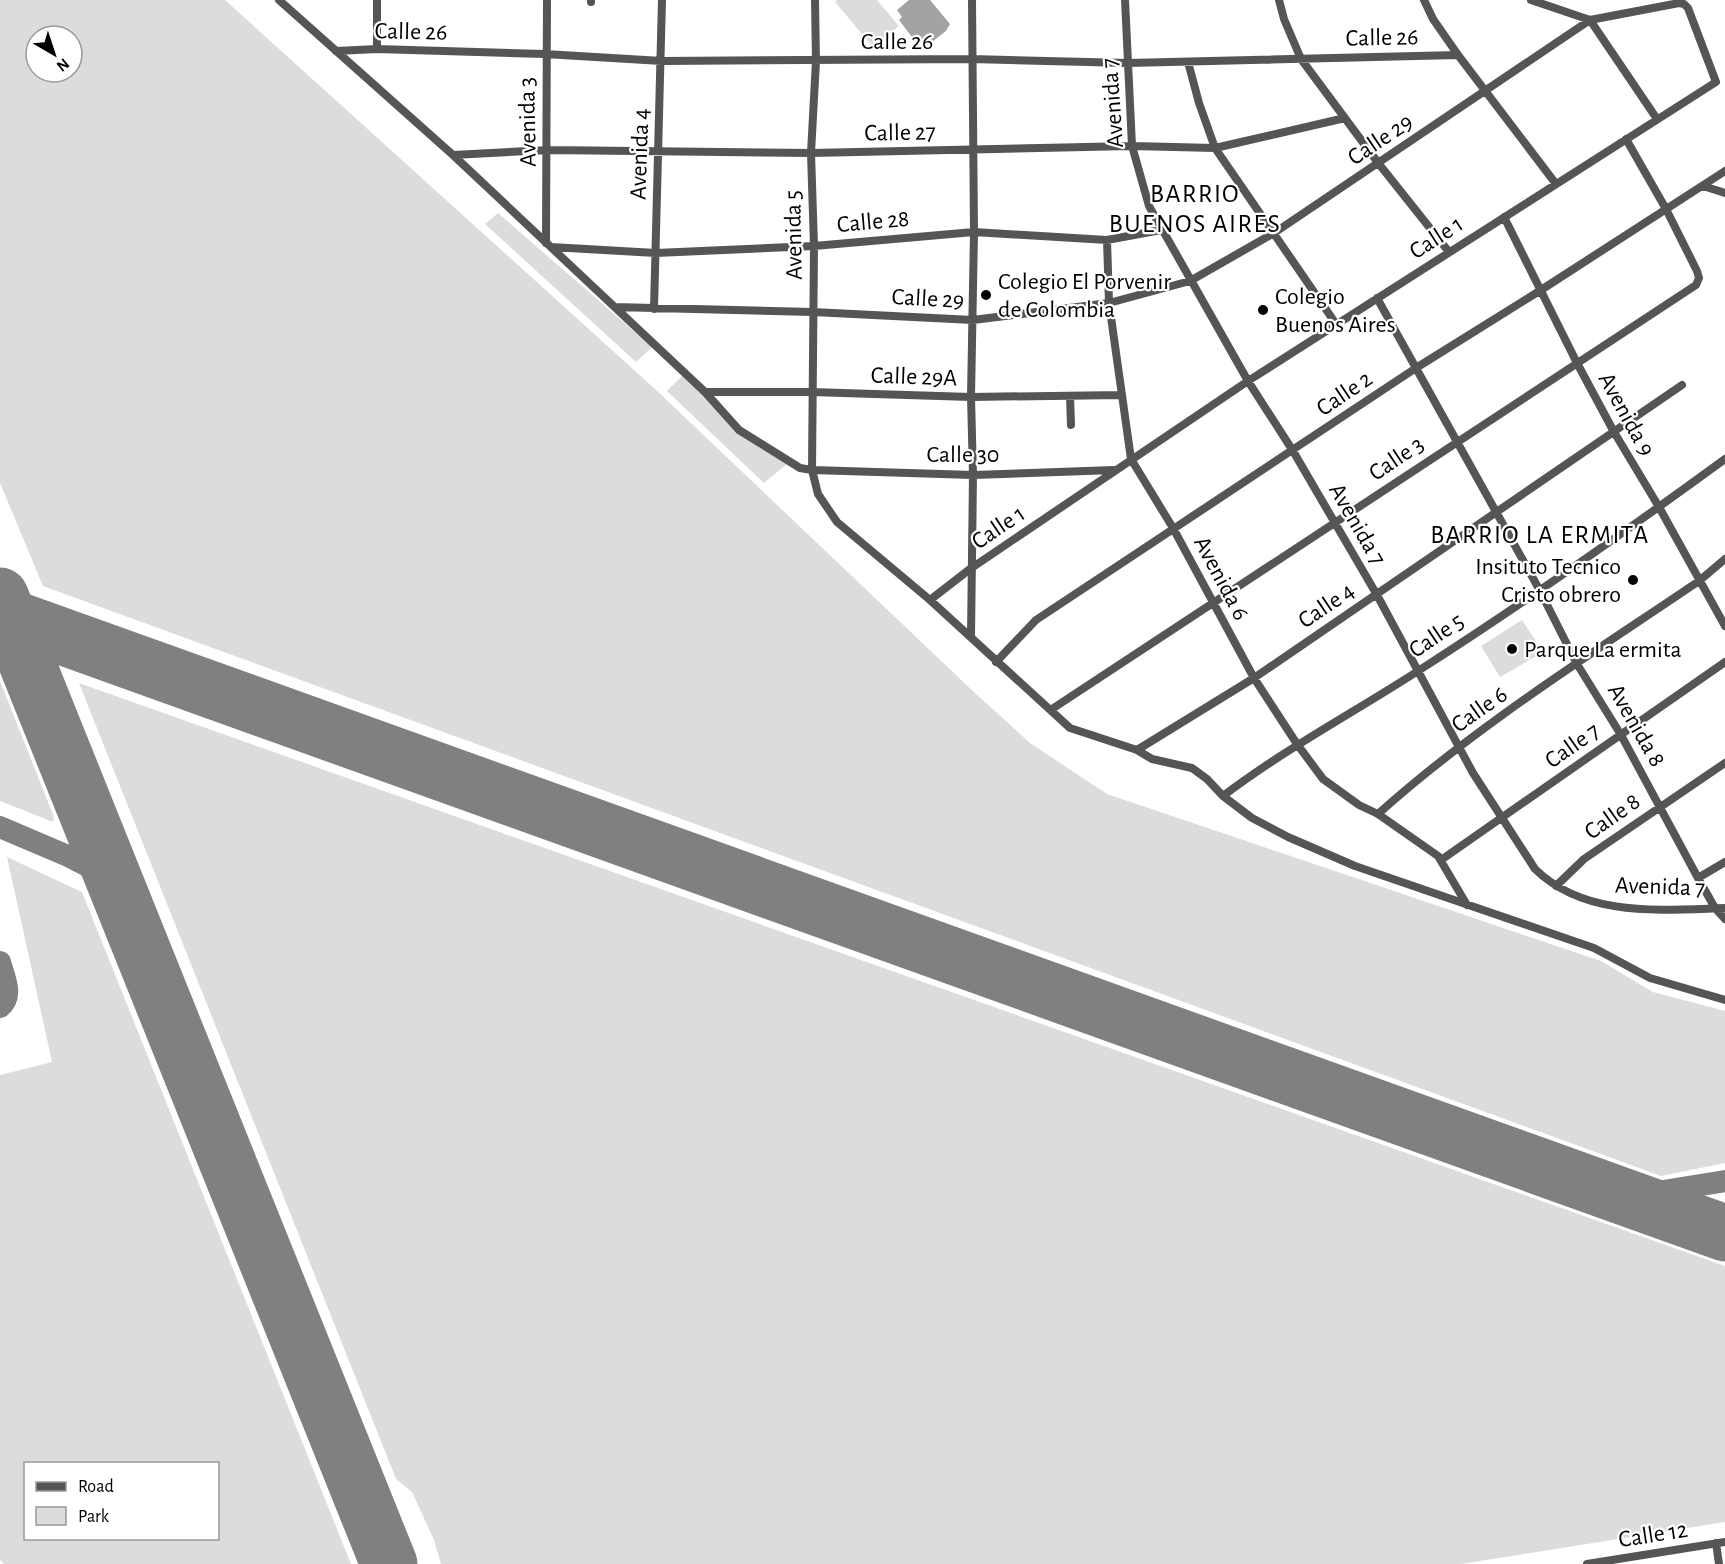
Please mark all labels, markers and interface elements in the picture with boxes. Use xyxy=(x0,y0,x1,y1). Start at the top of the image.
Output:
street label: Calle 26 xyxy=(374,19,448,45)
north arrow xyxy=(24,24,84,84)
street label: Calle 26 xyxy=(1345,25,1419,51)
street label: Calle 26 xyxy=(861,30,933,54)
text: N xyxy=(53,55,72,75)
street label: Avenida 7 xyxy=(1098,57,1128,149)
street label: Avenida 3 xyxy=(515,77,541,167)
street label: Avenida 4 xyxy=(626,108,654,200)
street label: Calle 29 xyxy=(1344,110,1417,170)
street label: Calle 27 xyxy=(864,120,936,146)
district label: BARRIO BUENOS AIRES xyxy=(1109,181,1281,237)
street label: Avenida 5 xyxy=(781,190,807,280)
street label: Calle 28 xyxy=(836,207,910,237)
street label: Calle 1 xyxy=(1405,212,1468,264)
place label: Colegio El Porvenir de Colombia xyxy=(998,270,1171,322)
street label: Calle 29 xyxy=(891,285,965,313)
place label: Colegio Buenos Aires xyxy=(1275,285,1396,337)
marker: Colegio El Porvenir de Colombia xyxy=(979,288,993,302)
marker: Colegio Buenos Aires xyxy=(1256,303,1270,317)
street label: Calle 29A xyxy=(870,363,958,391)
street label: Calle 2 xyxy=(1312,367,1377,421)
street label: Avenida 9 xyxy=(1594,369,1659,460)
street label: Calle 3 xyxy=(1365,432,1428,486)
street label: Calle 30 xyxy=(926,443,1000,467)
street label: Avenida 7 xyxy=(1324,480,1390,569)
street label: Calle 1 xyxy=(968,501,1030,554)
district label: BARRIO LA ERMITA xyxy=(1430,522,1650,548)
street label: Avenida 6 xyxy=(1189,533,1253,624)
place label: Insituto Tecnico Cristo obrero xyxy=(1475,555,1621,607)
marker: Insituto Tecnico Cristo obrero xyxy=(1626,573,1640,587)
street label: Calle 4 xyxy=(1294,579,1359,633)
street label: Calle 5 xyxy=(1405,609,1468,663)
place label: Parque La ermita xyxy=(1524,638,1682,662)
marker: Parque La ermita xyxy=(1505,642,1519,656)
street label: Avenida 8 xyxy=(1603,680,1669,771)
street label: Calle 6 xyxy=(1447,682,1512,737)
street label: Calle 7 xyxy=(1541,719,1604,773)
street label: Calle 8 xyxy=(1580,789,1645,844)
street label: Avenida 7 xyxy=(1615,873,1705,901)
legend xyxy=(24,1462,219,1540)
text: Road xyxy=(78,1478,114,1496)
text: Park xyxy=(78,1508,110,1526)
street label: Calle 12 xyxy=(1617,1518,1689,1552)

